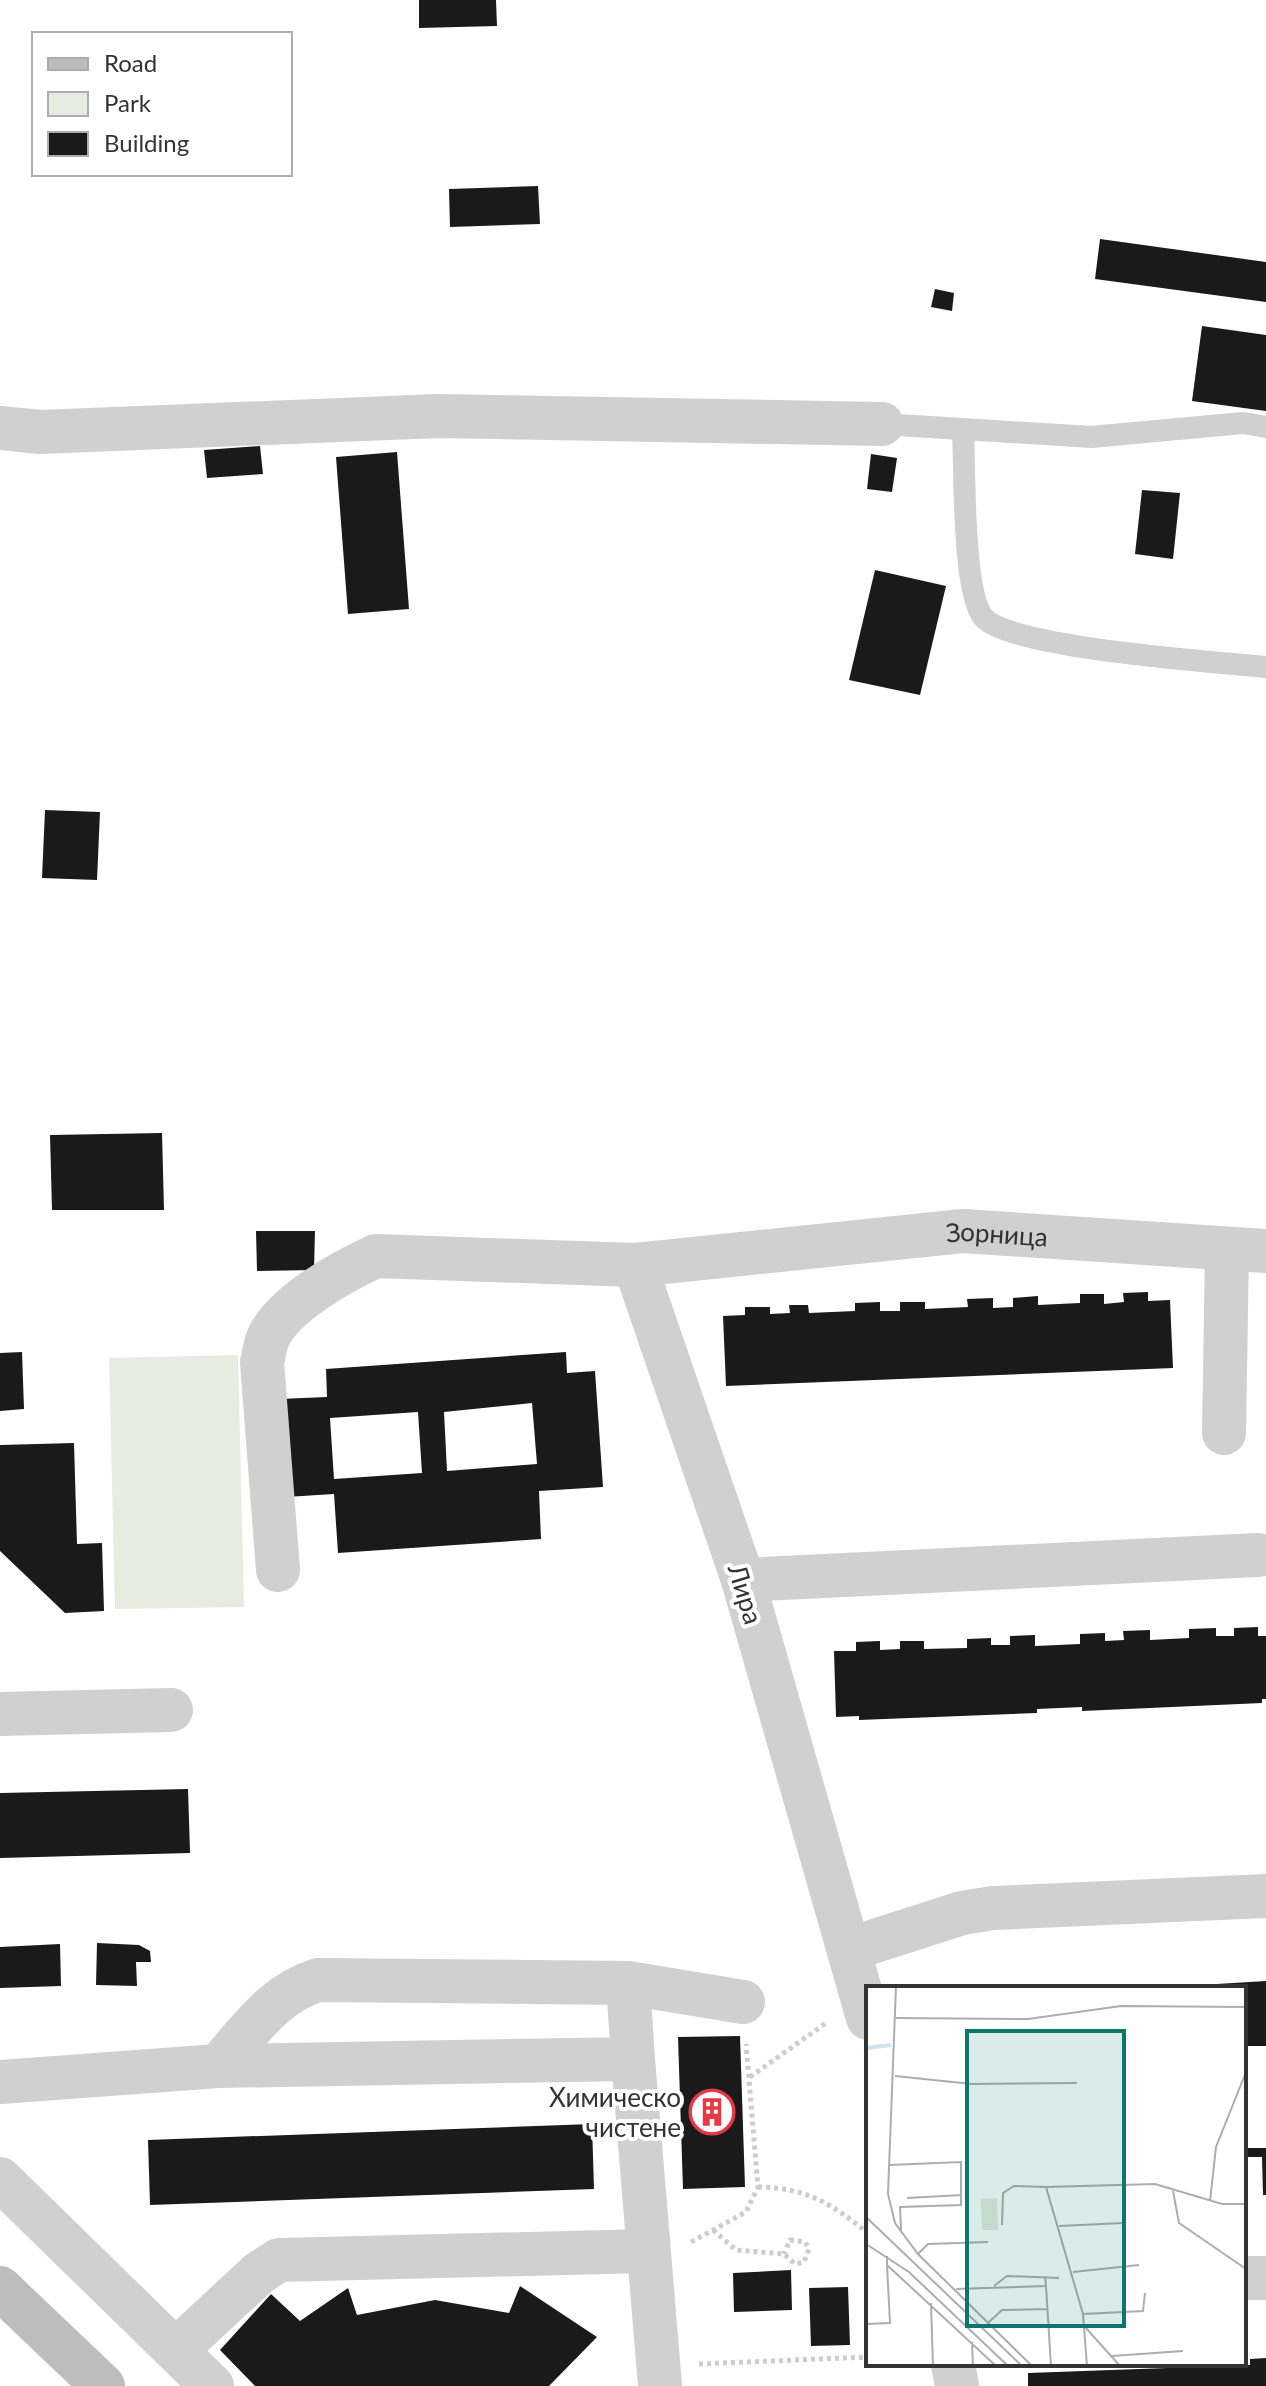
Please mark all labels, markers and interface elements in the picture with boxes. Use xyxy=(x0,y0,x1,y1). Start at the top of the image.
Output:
legend xyxy=(32,32,292,176)
text: Road xyxy=(104,48,157,77)
text: Park xyxy=(104,88,152,117)
text: Building xyxy=(104,128,189,157)
street label: Зорница xyxy=(944,1215,1049,1253)
street label: Лира xyxy=(721,1559,770,1628)
inset map xyxy=(866,1986,1246,2366)
place label: Химическо чистене xyxy=(549,2081,681,2143)
building icon: Химическо чистене xyxy=(688,2088,736,2136)

